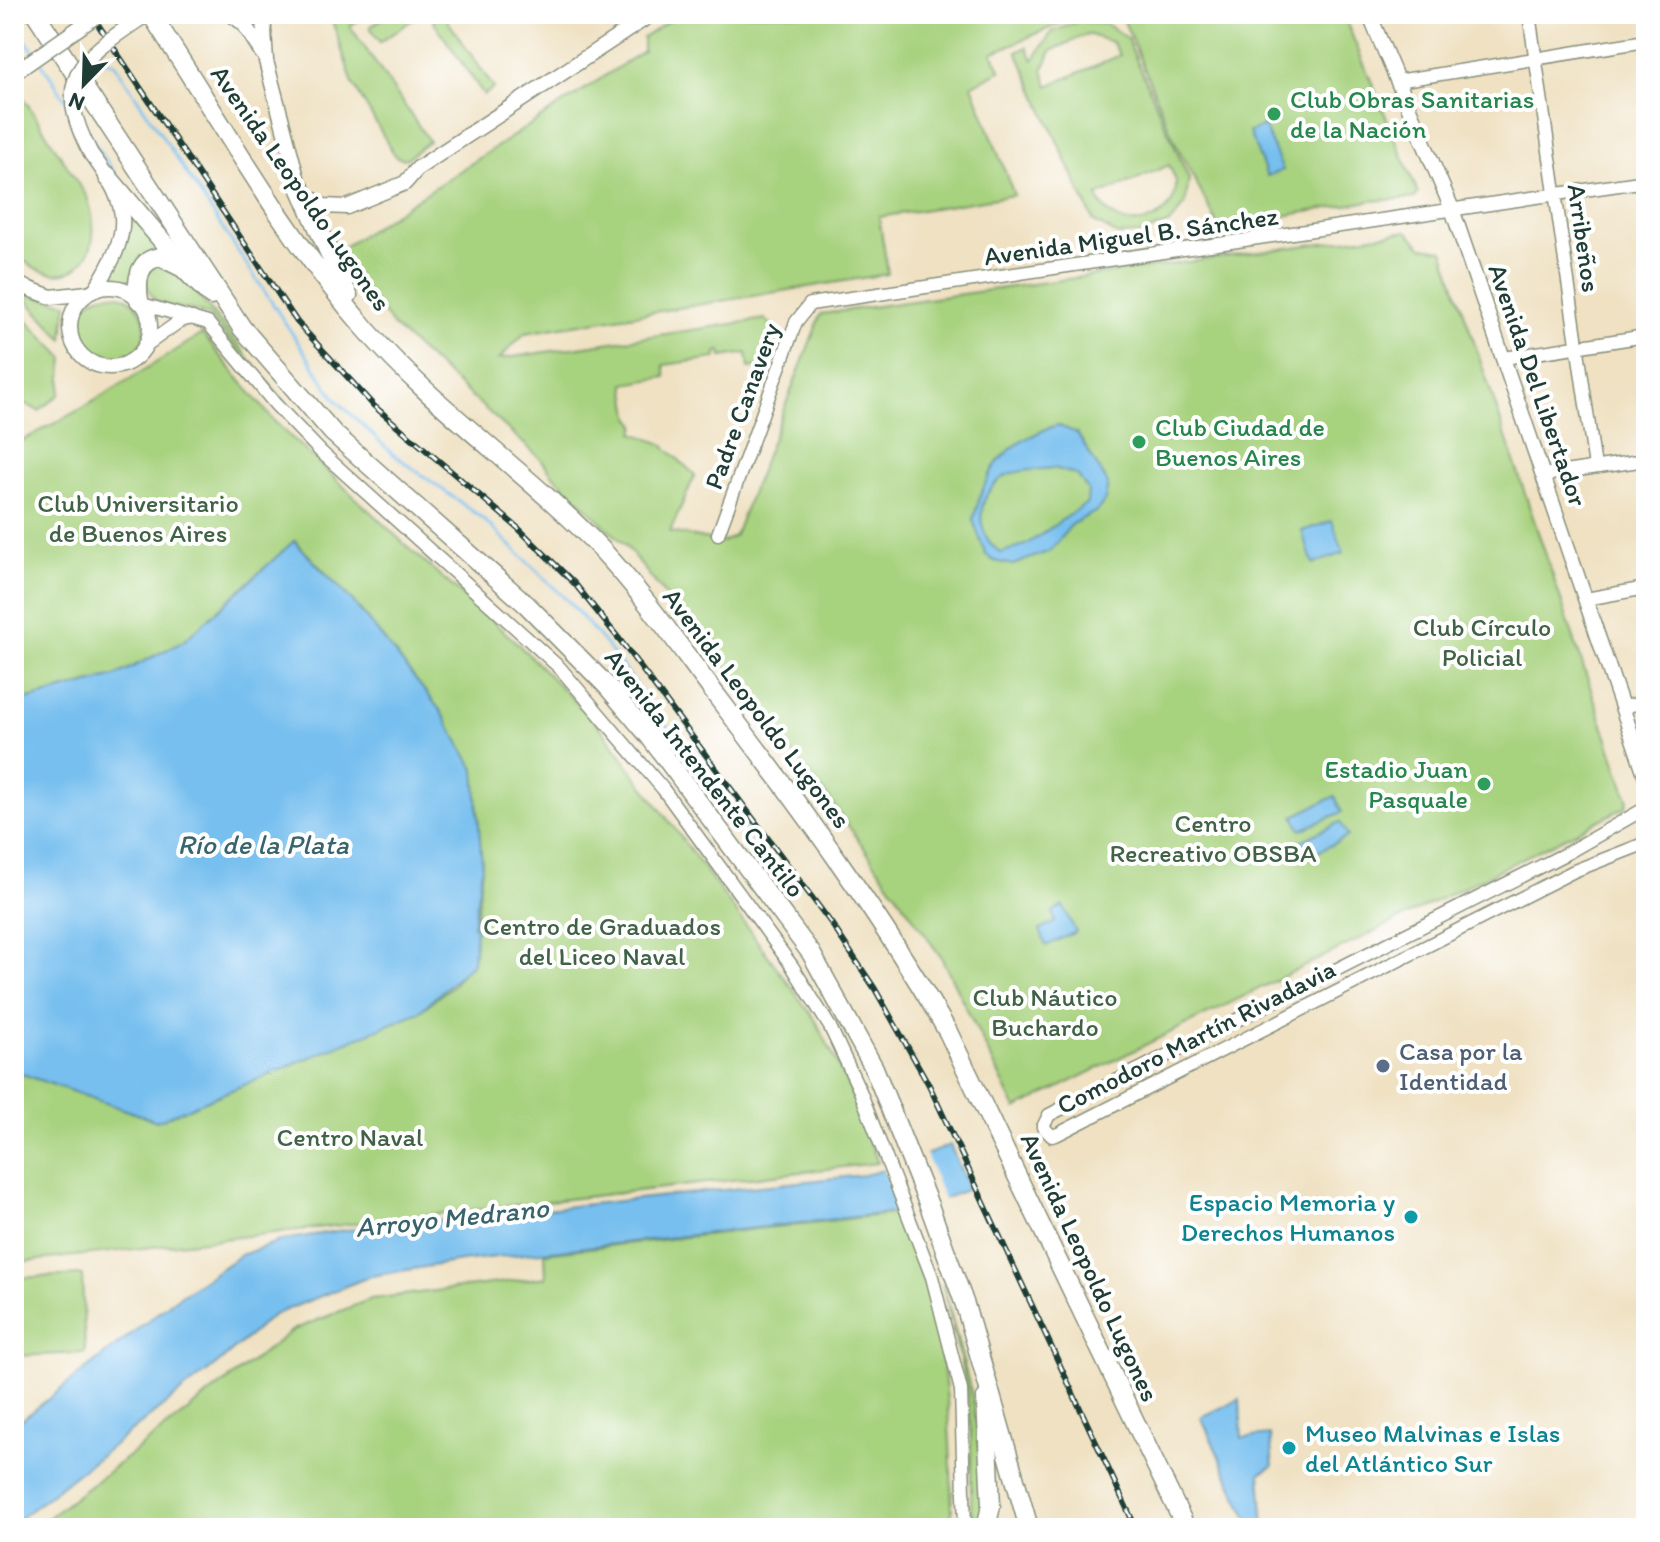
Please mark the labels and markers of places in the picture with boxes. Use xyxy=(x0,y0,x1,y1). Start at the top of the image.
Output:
place label: Club Obras Sanitarias de la Nación xyxy=(1290,83,1535,145)
marker: Club Obras Sanitarias de la Nación xyxy=(1265,105,1283,123)
place label: Club Ciudad de Buenos Aires xyxy=(1155,411,1325,473)
marker: Club Ciudad de Buenos Aires xyxy=(1130,433,1148,451)
place label: Estadio Juan Pasquale xyxy=(1325,753,1468,815)
marker: Estadio Juan Pasquale xyxy=(1475,775,1493,793)
place label: Casa por la Identidad xyxy=(1399,1035,1523,1097)
marker: Casa por la Identidad xyxy=(1374,1057,1392,1075)
place label: Espacio Memoria y Derechos Humanos xyxy=(1181,1186,1395,1248)
marker: Espacio Memoria y Derechos Humanos xyxy=(1402,1208,1420,1226)
place label: Museo Malvinas e Islas del Atlántico Sur xyxy=(1305,1417,1560,1479)
marker: Museo Malvinas e Islas del Atlántico Sur xyxy=(1280,1439,1298,1457)

